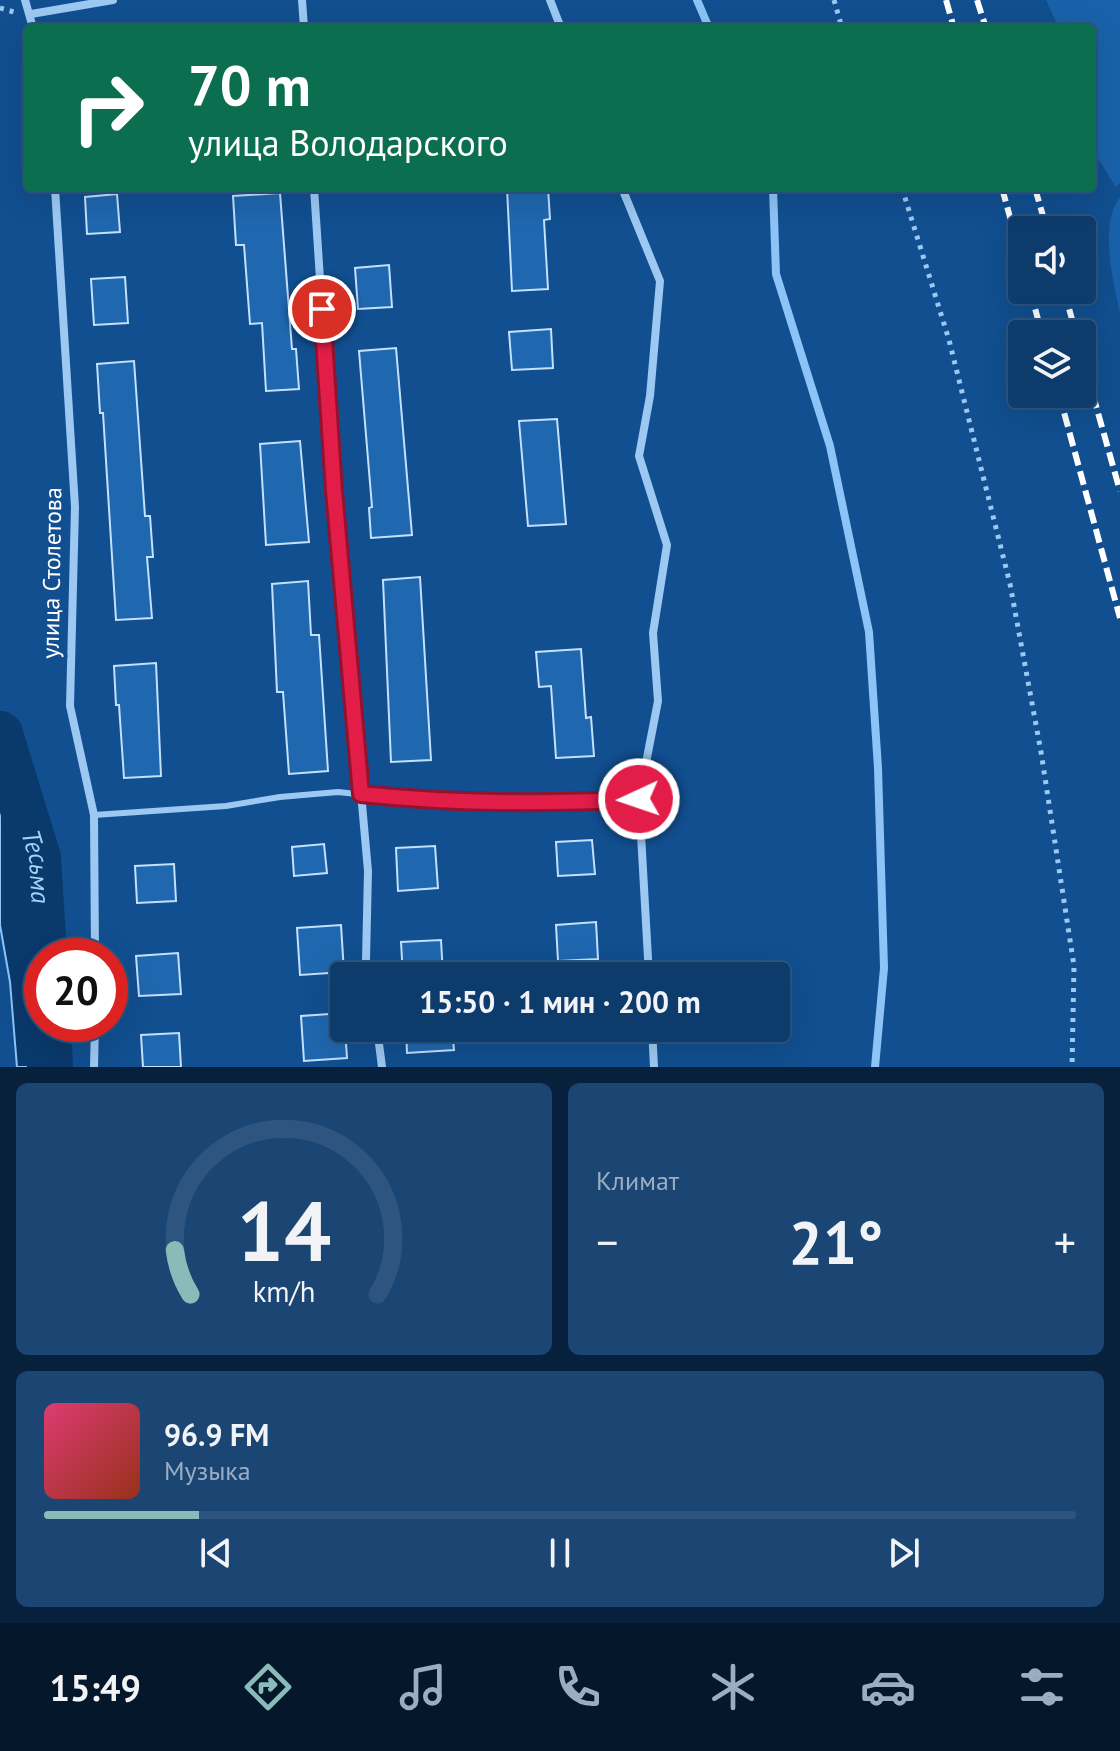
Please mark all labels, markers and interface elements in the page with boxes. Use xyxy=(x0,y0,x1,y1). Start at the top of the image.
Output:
text: 70 m xyxy=(188,49,311,121)
icon: right xyxy=(56,56,160,160)
text: улица Володарского xyxy=(188,119,508,166)
map controls xyxy=(1008,216,1096,408)
button: sound xyxy=(1008,216,1096,304)
pin xyxy=(288,275,356,343)
icon: arrive xyxy=(300,287,344,331)
button: layers xyxy=(1008,320,1096,408)
street label: улица Столетова xyxy=(35,487,68,659)
position arrow xyxy=(597,757,681,841)
water label: Тесьма xyxy=(14,825,58,905)
speed limit sign: 20 xyxy=(24,938,128,1042)
text: 15:50 · 1 мин · 200 m xyxy=(419,982,701,1021)
text: Климат xyxy=(596,1164,679,1197)
text: 14 xyxy=(237,1176,331,1284)
text: 21° xyxy=(789,1203,883,1281)
text: − xyxy=(596,1213,618,1270)
text: + xyxy=(1054,1213,1076,1270)
text: km/h xyxy=(253,1273,315,1310)
text: 96.9 FM xyxy=(164,1415,269,1454)
text: Музыка xyxy=(164,1454,251,1487)
icon: previous xyxy=(194,1531,238,1575)
icon: pause xyxy=(538,1531,582,1575)
icon: next xyxy=(882,1531,926,1575)
icon: directions xyxy=(240,1659,296,1715)
icon: music xyxy=(395,1659,451,1715)
icon: phone xyxy=(550,1659,606,1715)
icon: climate xyxy=(705,1659,761,1715)
icon: car xyxy=(860,1659,916,1715)
icon: filters xyxy=(1014,1659,1070,1715)
text: 15:49 xyxy=(49,1664,141,1711)

